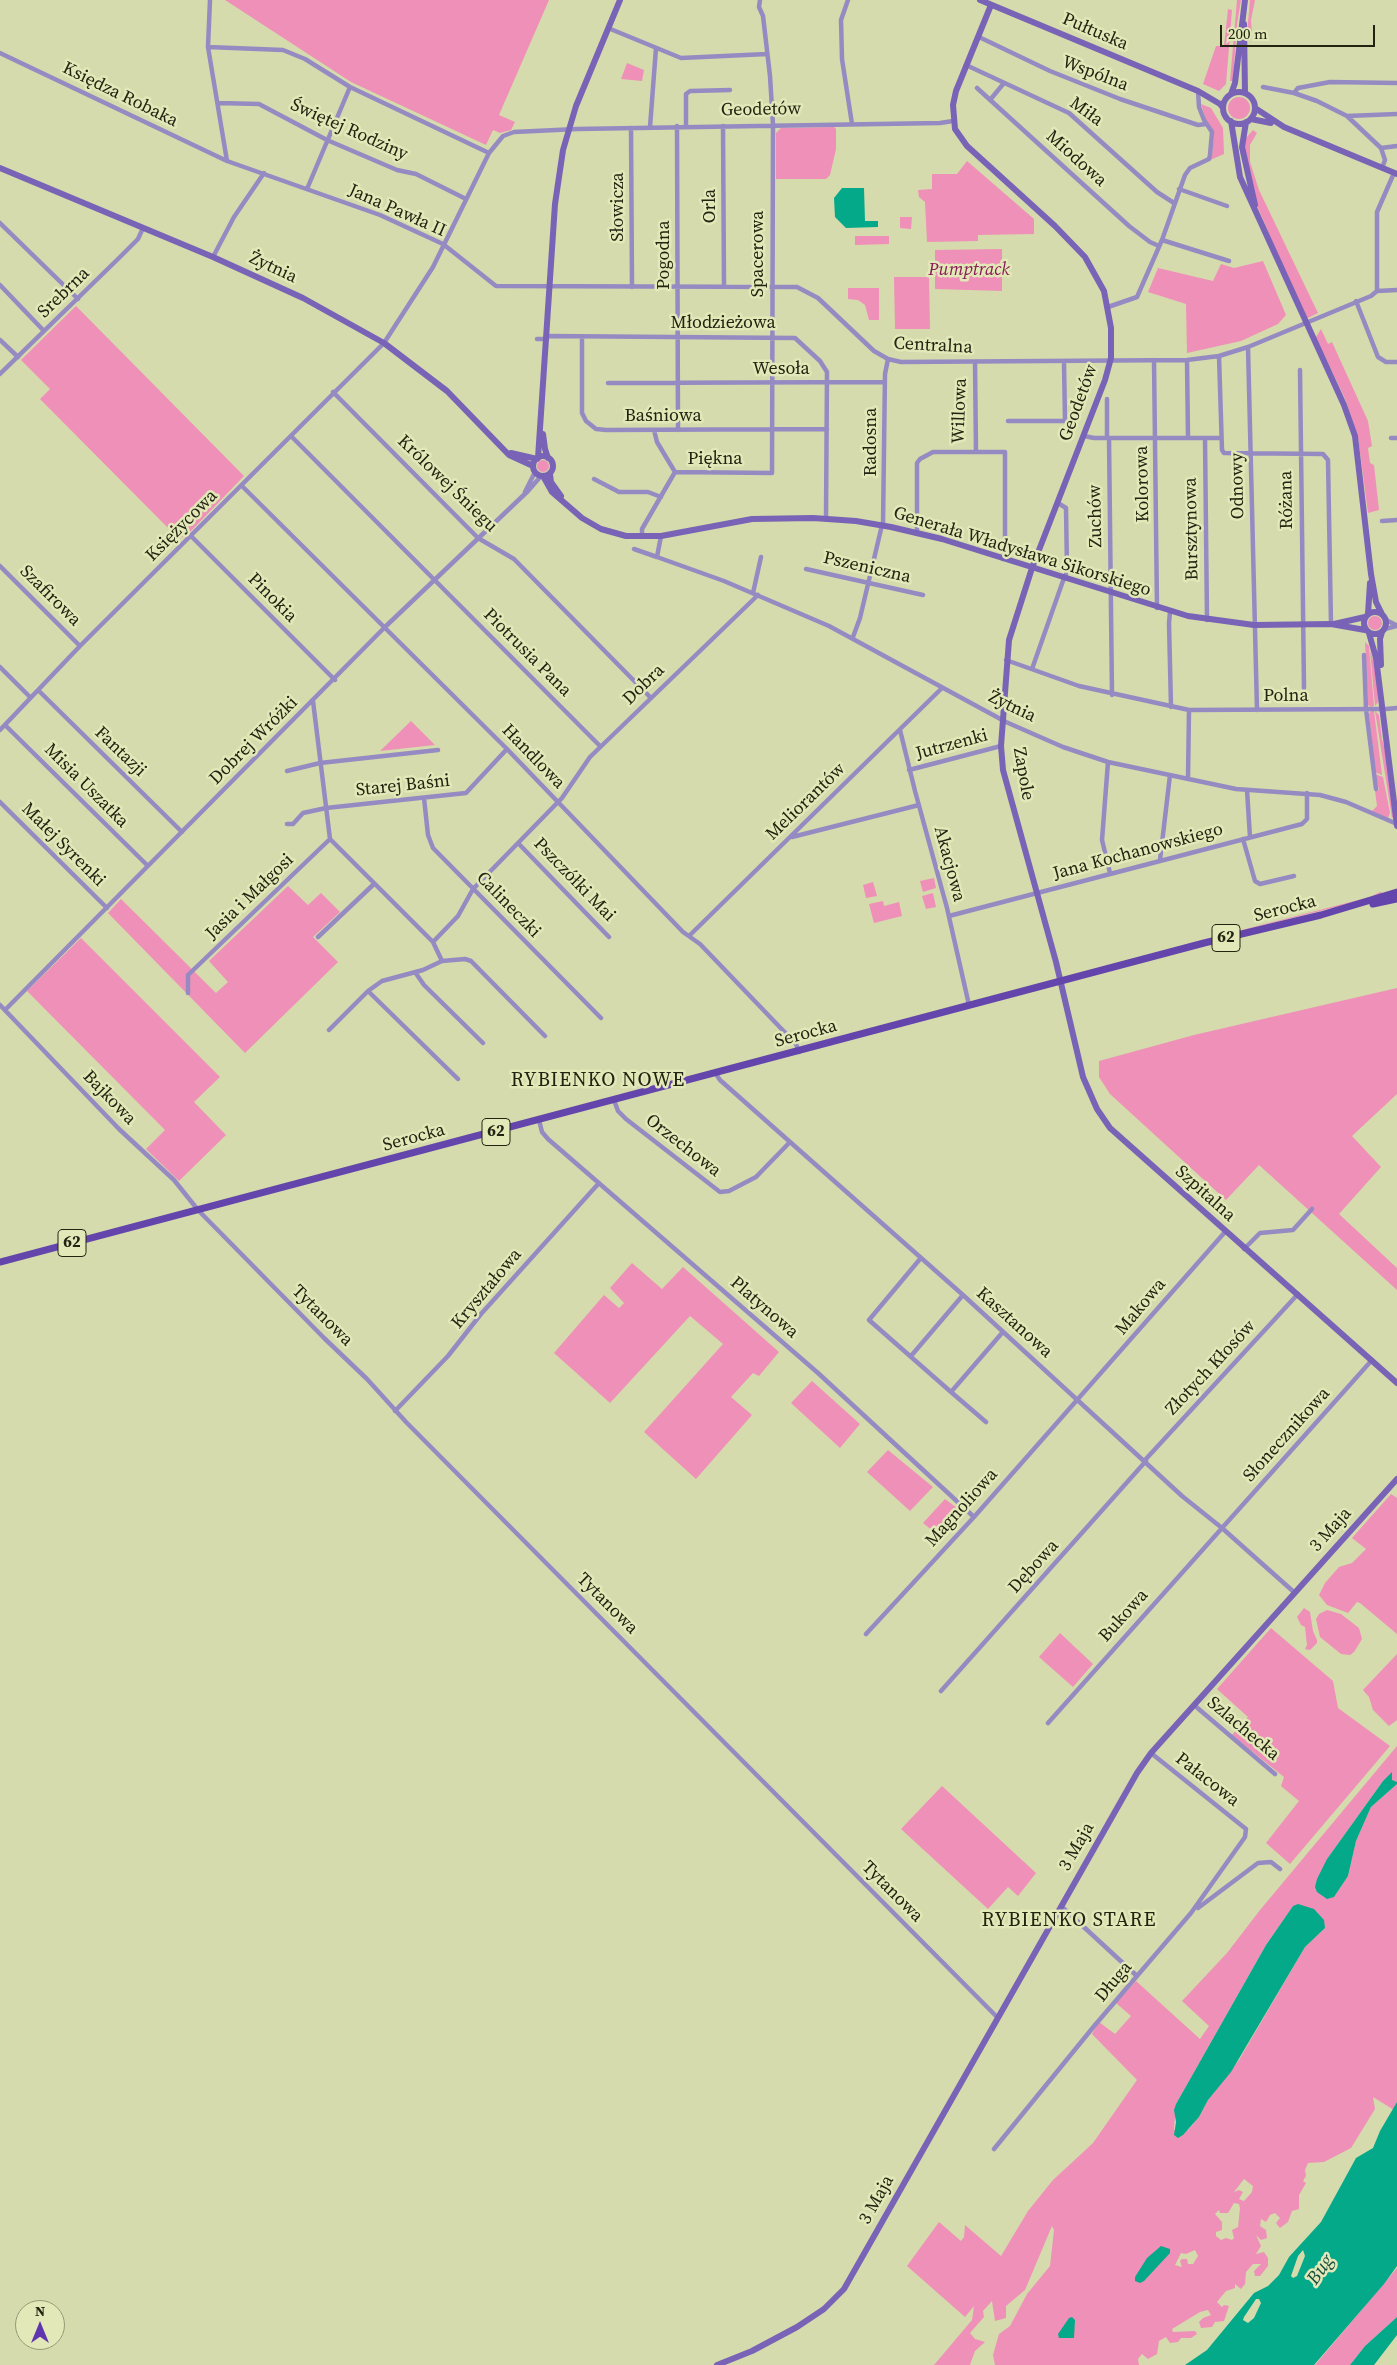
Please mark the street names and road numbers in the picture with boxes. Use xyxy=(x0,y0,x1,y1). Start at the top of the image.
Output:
street label: Pułtuska xyxy=(1059,8,1131,56)
street label: Wspólna xyxy=(1059,51,1131,97)
street label: Księdza Robaka xyxy=(59,58,181,132)
street label: Miła xyxy=(1065,93,1107,131)
street label: Świętej Rodziny xyxy=(287,94,411,166)
street label: Geodetów xyxy=(721,99,801,121)
street label: Miodowa xyxy=(1041,126,1111,192)
street label: Słowicza xyxy=(607,172,629,242)
street label: Jana Pawła II xyxy=(345,180,449,242)
street label: Orla xyxy=(699,189,721,223)
street label: Spacerowa xyxy=(747,211,769,297)
street label: Pogodna xyxy=(653,220,675,290)
street label: Żytnia xyxy=(246,248,300,288)
street label: Srebrna xyxy=(34,263,94,323)
street label: Młodzieżowa xyxy=(670,312,776,334)
street label: Centralna xyxy=(893,333,973,359)
street label: Wesoła xyxy=(752,358,810,380)
street label: Geodetów xyxy=(1055,362,1103,444)
street label: Willowa xyxy=(948,378,972,444)
street label: Baśniowa xyxy=(624,405,702,427)
street label: Radosna xyxy=(860,408,882,476)
street label: Królowej Śniegu xyxy=(393,431,501,537)
street label: Kolorowa xyxy=(1132,446,1154,522)
street label: Piękna xyxy=(687,448,743,470)
street label: Odnowy xyxy=(1227,452,1249,520)
street label: Różana xyxy=(1276,470,1298,530)
street label: Bursztynowa xyxy=(1180,477,1204,581)
street label: Zuchów xyxy=(1085,484,1107,548)
street label: Księżycowa xyxy=(142,486,222,566)
street label: Generała Władysława Sikorskiego xyxy=(891,502,1153,602)
street label: Pszeniczna xyxy=(821,547,913,589)
street label: Szafirowa xyxy=(15,561,85,631)
street label: Pinokia xyxy=(243,569,301,627)
street label: Piotrusia Pana xyxy=(478,604,576,702)
street label: Dobra xyxy=(619,660,669,710)
street label: Polna xyxy=(1263,685,1309,707)
street label: Żytnia xyxy=(985,686,1039,728)
street label: Dobrej Wróżki xyxy=(205,692,303,790)
street label: Handlowa xyxy=(497,720,569,794)
street label: Fantazji xyxy=(90,722,150,782)
street label: Jutrzenki xyxy=(914,725,990,765)
street label: Misia Uszatka xyxy=(39,739,133,833)
street label: Zapole xyxy=(1008,746,1038,802)
street label: Meliorantów xyxy=(762,759,850,845)
street label: Starej Baśni xyxy=(355,770,451,802)
street label: Małej Syrenki xyxy=(17,799,109,891)
street label: Jana Kochanowskiego xyxy=(1051,819,1225,885)
street label: Akacjowa xyxy=(929,824,969,904)
street label: Pszczółki Mai xyxy=(529,833,619,927)
street label: Jasia i Małgosi xyxy=(202,850,298,944)
street label: Calineczki xyxy=(471,867,545,943)
street label: Serocka xyxy=(1252,891,1318,927)
road number: 62 xyxy=(1212,924,1240,951)
street label: Serocka xyxy=(773,1015,839,1053)
street label: Bajkowa xyxy=(78,1066,140,1130)
street label: Orzechowa xyxy=(641,1110,725,1182)
road number: 62 xyxy=(482,1118,510,1146)
street label: Serocka xyxy=(381,1119,447,1157)
street label: Szpitalna xyxy=(1170,1161,1240,1227)
road number: 62 xyxy=(58,1230,86,1256)
street label: Kryształowa xyxy=(447,1245,527,1333)
street label: Platynowa xyxy=(725,1272,803,1344)
street label: Makowa xyxy=(1111,1274,1171,1340)
street label: Tytanowa xyxy=(287,1281,357,1351)
street label: Kasztanowa xyxy=(971,1283,1057,1363)
street label: Złotych Kłosów xyxy=(1162,1316,1260,1420)
street label: Słonecznikowa xyxy=(1239,1383,1335,1487)
street label: Magnoliowa xyxy=(921,1464,1003,1552)
street label: 3 Maja xyxy=(1305,1503,1357,1557)
street label: Dębowa xyxy=(1004,1536,1064,1598)
street label: Tytanowa xyxy=(572,1569,642,1639)
street label: Bukowa xyxy=(1095,1585,1153,1647)
street label: Szlachecka xyxy=(1202,1692,1284,1766)
street label: Pałacowa xyxy=(1171,1748,1243,1812)
street label: 3 Maja xyxy=(1055,1819,1099,1875)
street label: Tytanowa xyxy=(857,1857,927,1927)
street label: Długa xyxy=(1091,1957,1137,2007)
street label: 3 Maja xyxy=(855,2172,899,2228)

